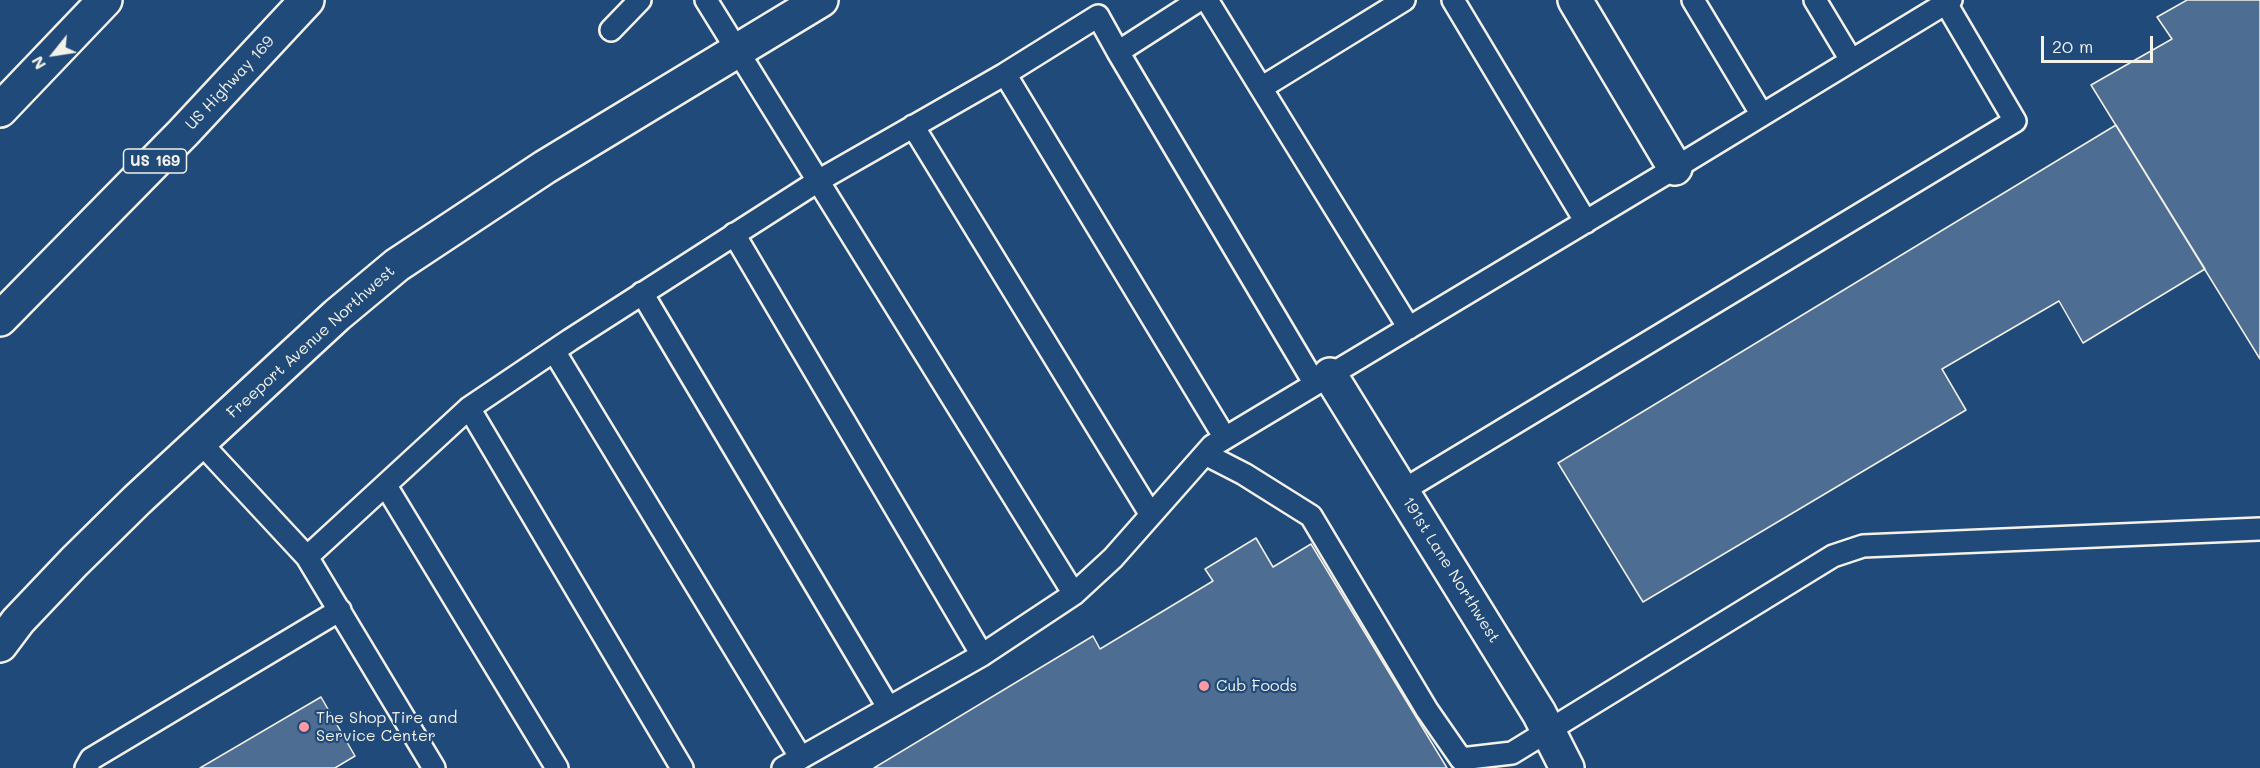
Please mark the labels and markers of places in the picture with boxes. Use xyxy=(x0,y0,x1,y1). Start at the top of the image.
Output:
place label: Cub Foods xyxy=(1216,676,1297,696)
marker: Cub Foods xyxy=(1197,679,1211,693)
place label: The Shop Tire and Service Center xyxy=(316,708,457,746)
marker: The Shop Tire and Service Center xyxy=(297,720,311,734)

